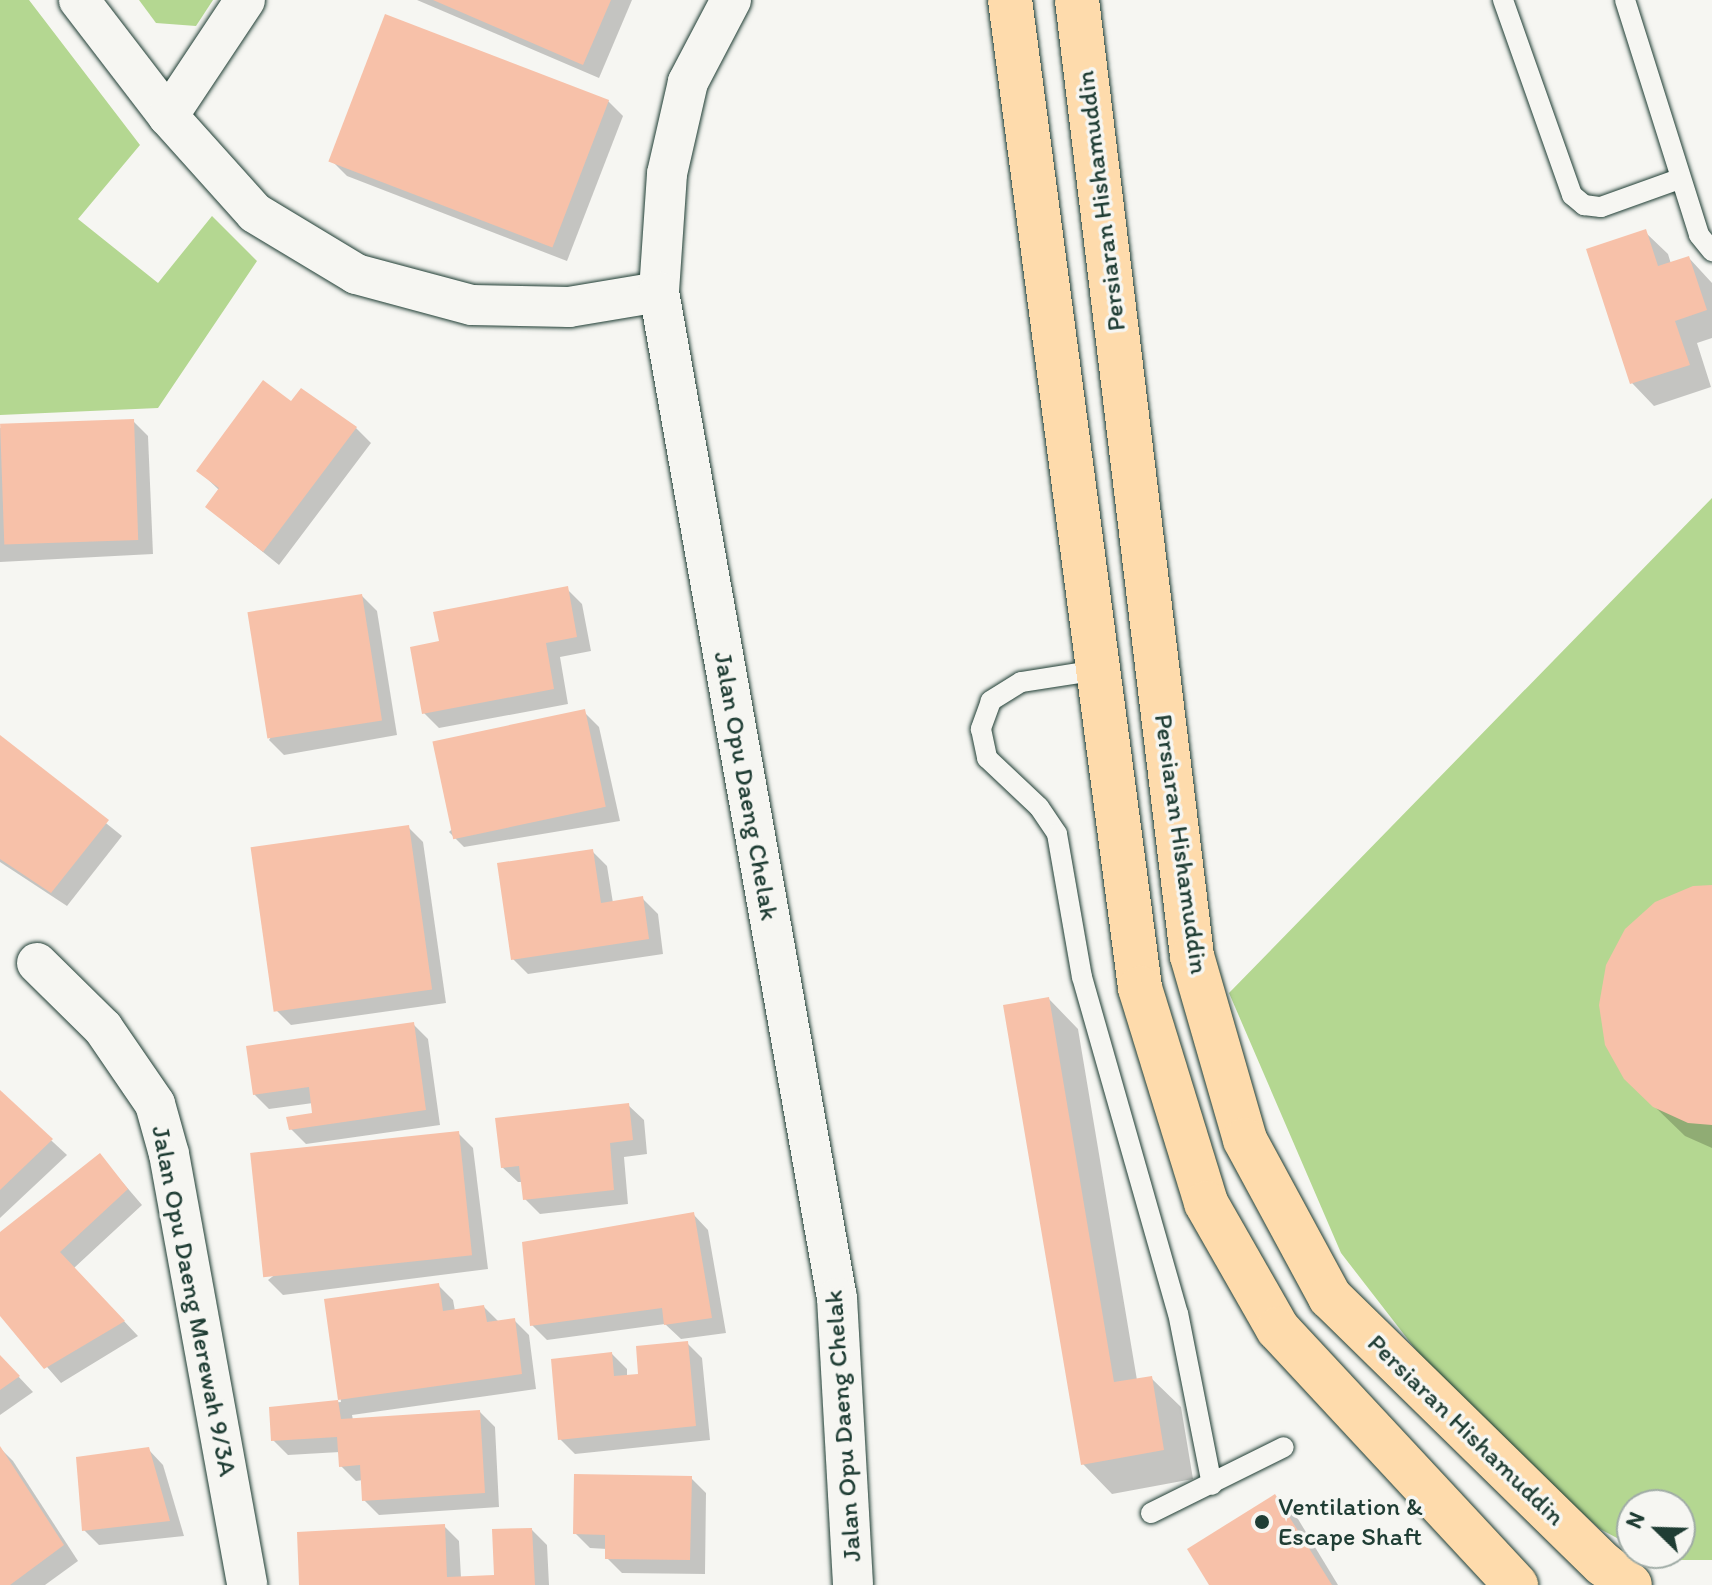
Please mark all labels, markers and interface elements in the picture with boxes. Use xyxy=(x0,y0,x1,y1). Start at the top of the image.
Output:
street label: Persiaran Hishamuddin xyxy=(1070,69,1132,333)
street label: Jalan Opu Daeng Chelak xyxy=(707,649,785,923)
street label: Persiaran Hishamuddin xyxy=(1147,712,1215,976)
street label: Jalan Opu Daeng Merewah 9/3A xyxy=(145,1123,243,1479)
street label: Jalan Opu Daeng Chelak xyxy=(818,1289,868,1563)
street label: Persiaran Hishamuddin xyxy=(1361,1328,1571,1532)
north arrow xyxy=(1616,1489,1696,1569)
place label: Ventilation & Escape Shaft xyxy=(1278,1491,1423,1552)
text: N xyxy=(1620,1508,1651,1532)
marker: Ventilation & Escape Shaft xyxy=(1253,1513,1271,1531)

